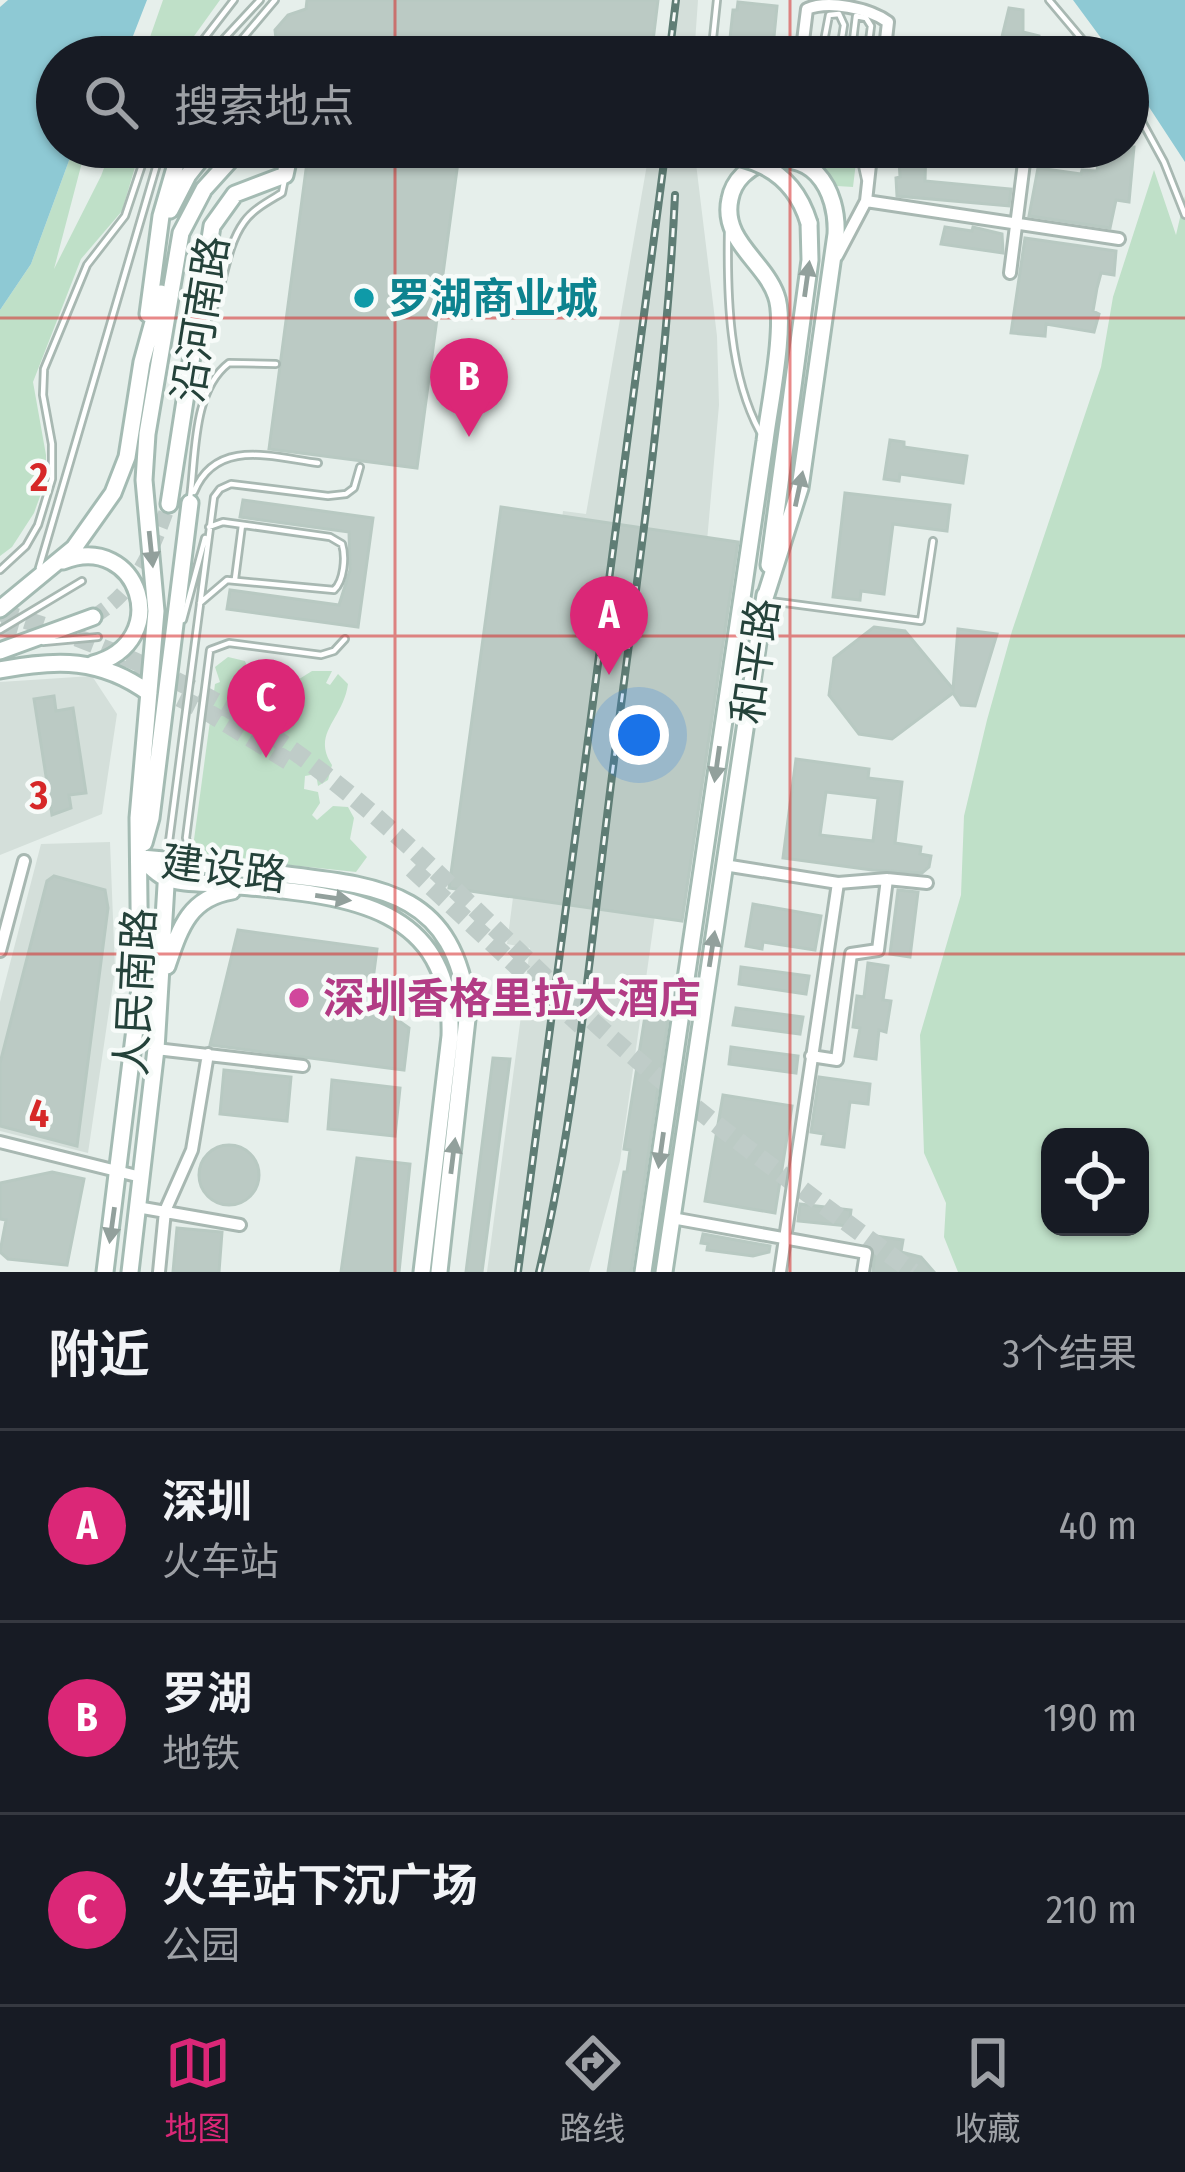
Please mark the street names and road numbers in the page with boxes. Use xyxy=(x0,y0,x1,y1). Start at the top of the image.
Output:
street label: 沿河南路 xyxy=(163,232,239,406)
street label: 和平路 xyxy=(722,595,790,727)
street label: 建设路 xyxy=(158,837,289,901)
street label: 人民南路 xyxy=(107,907,165,1077)

